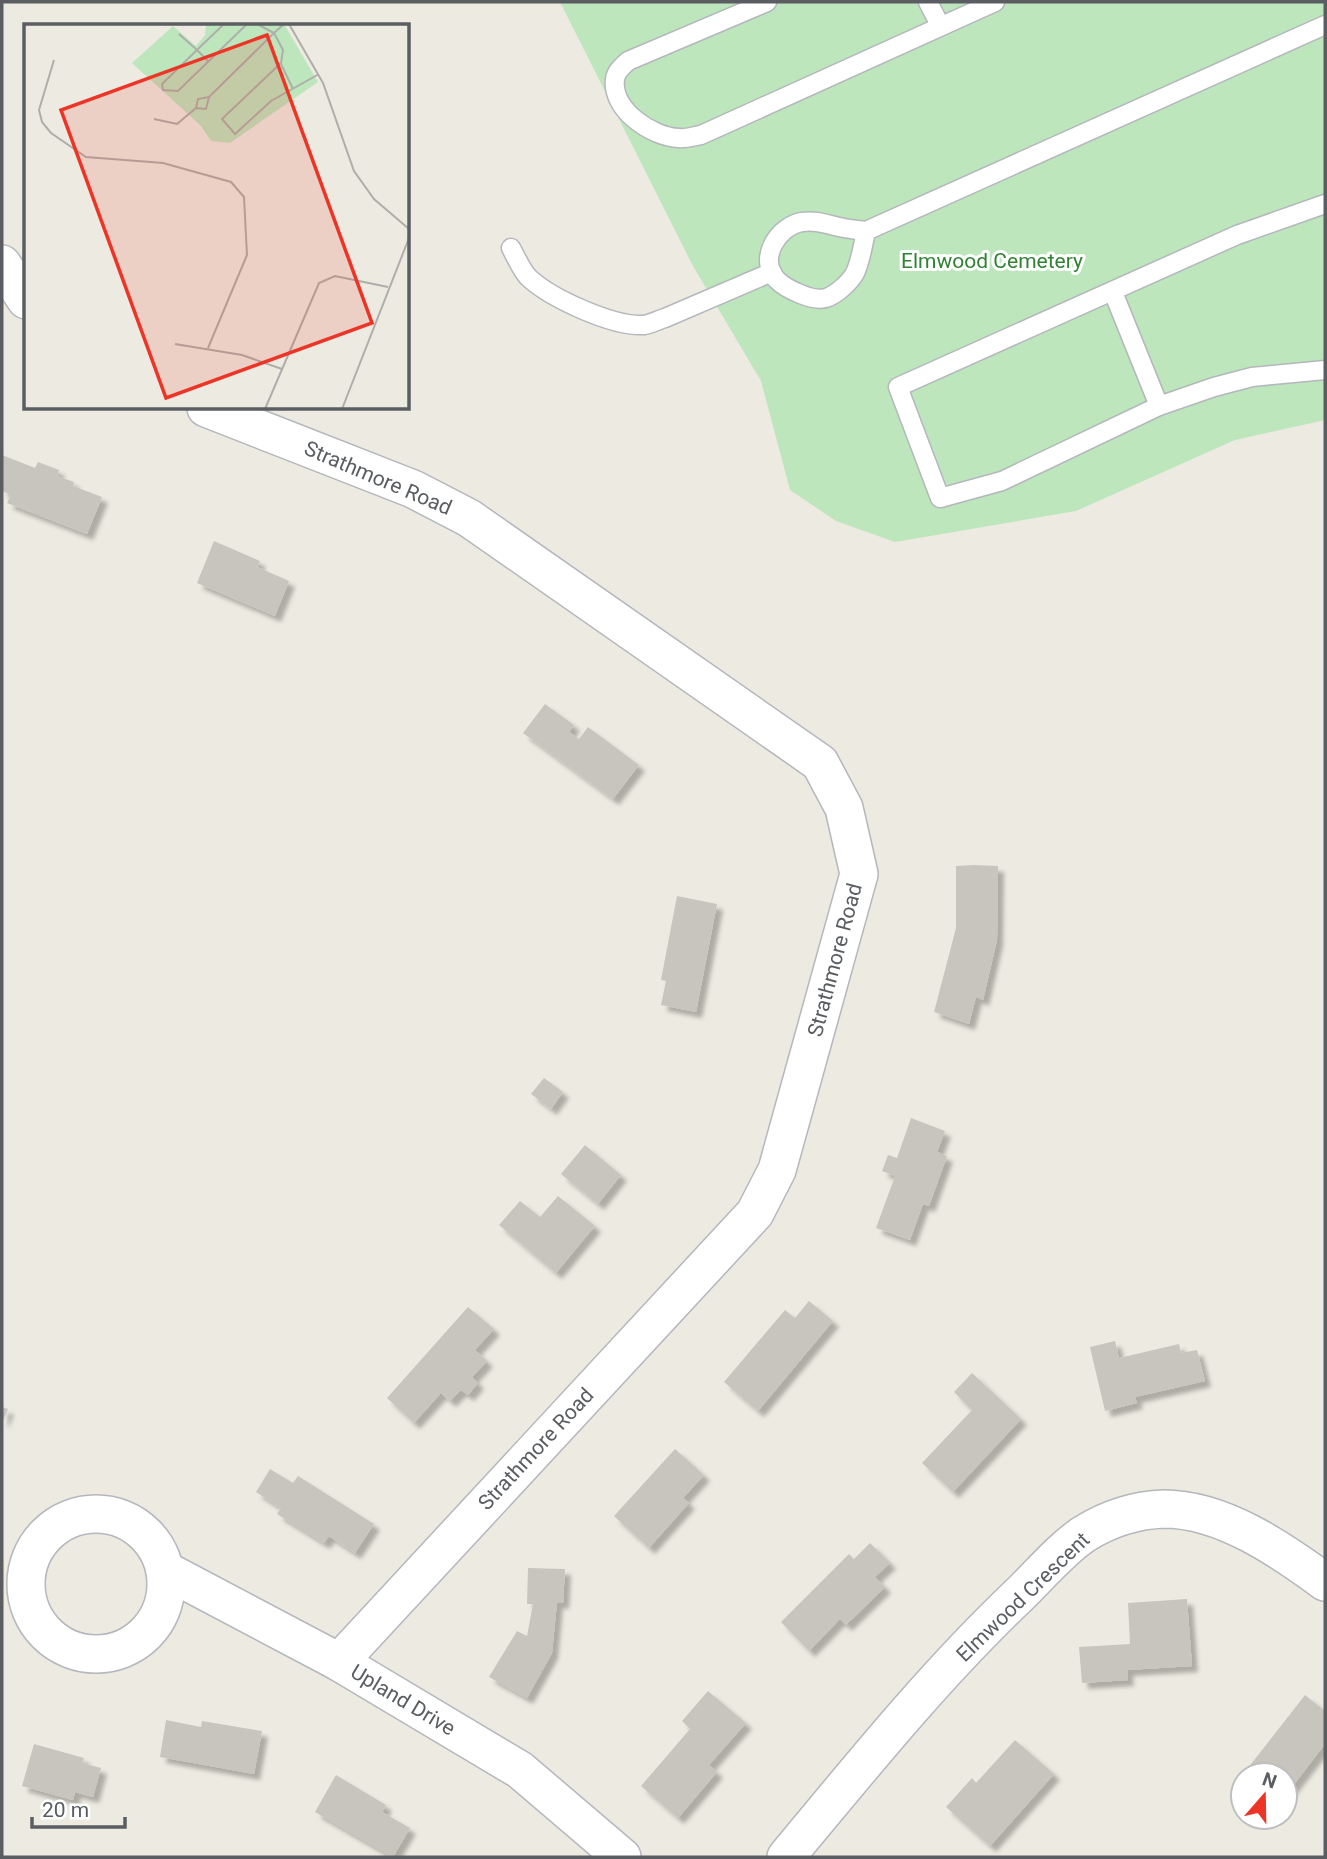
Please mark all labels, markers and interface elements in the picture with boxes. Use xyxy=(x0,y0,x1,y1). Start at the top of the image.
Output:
inset map xyxy=(24,24,410,410)
park label: Elmwood Cemetery xyxy=(901,249,1083,273)
street label: Strathmore Road xyxy=(301,436,455,520)
street label: Strathmore Road xyxy=(803,881,867,1039)
street label: Strathmore Road xyxy=(473,1383,599,1515)
street label: Elmwood Crescent xyxy=(952,1527,1095,1667)
street label: Upland Drive xyxy=(346,1659,460,1741)
north arrow xyxy=(1229,1761,1299,1831)
text: N xyxy=(1259,1767,1280,1794)
scale bar xyxy=(32,1786,124,1830)
text: 20 m xyxy=(42,1798,89,1822)

